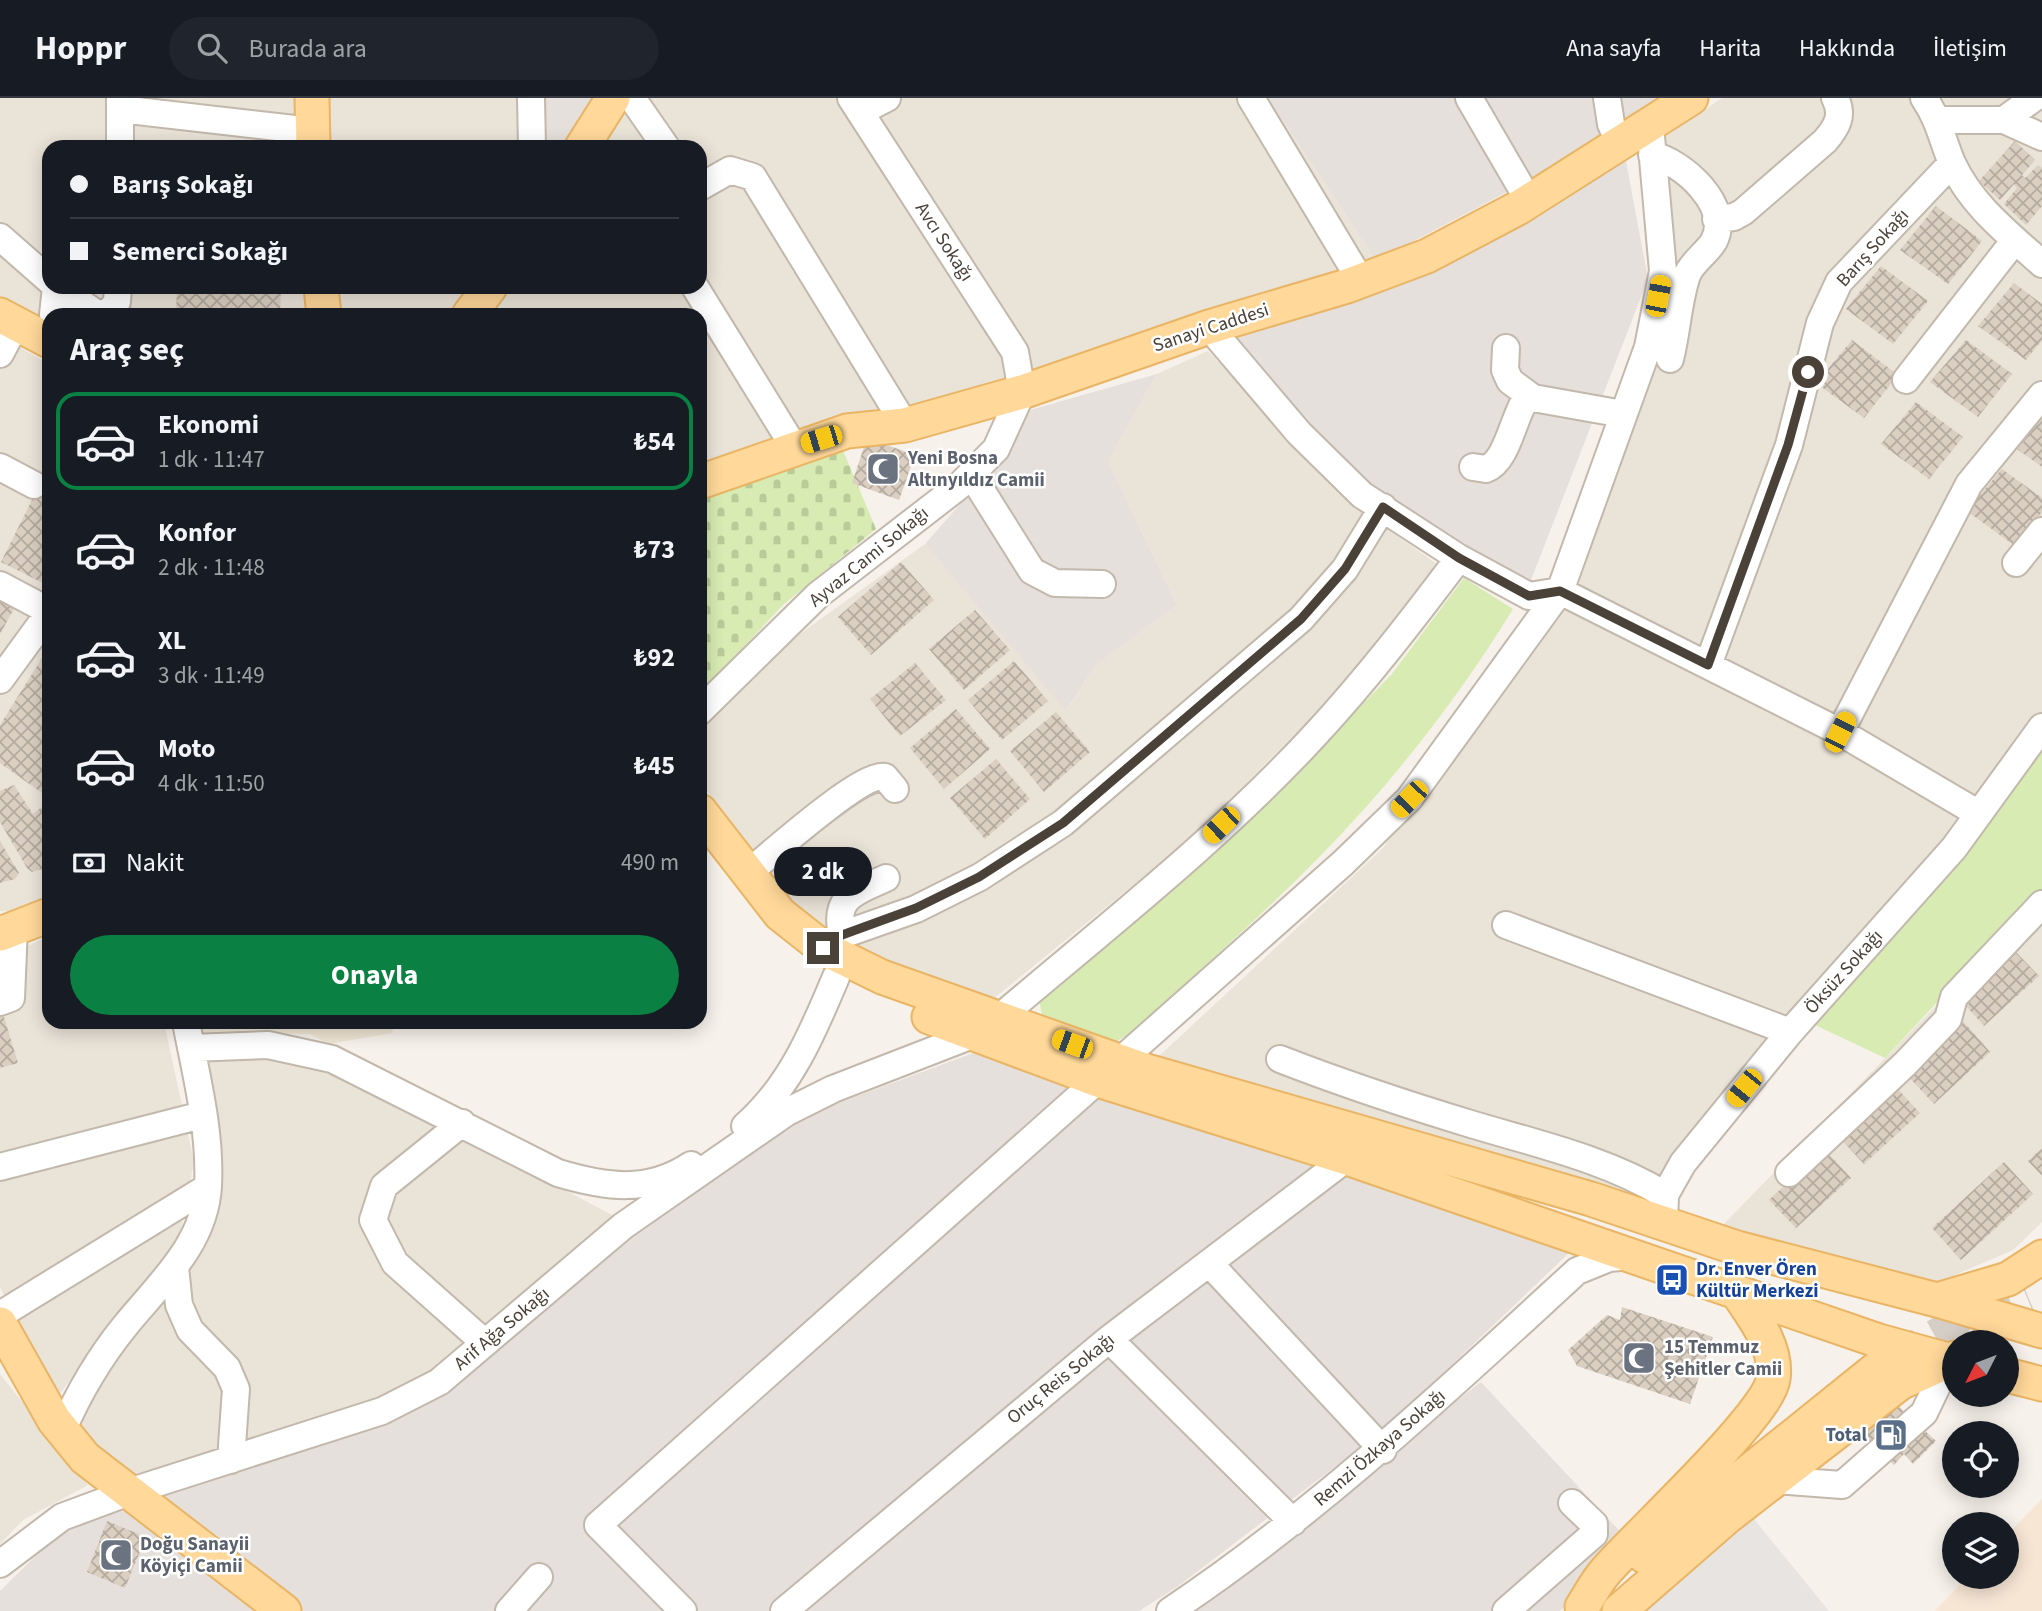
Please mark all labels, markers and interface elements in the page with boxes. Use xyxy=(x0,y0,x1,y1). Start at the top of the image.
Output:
search box xyxy=(169,17,659,80)
text: Hoppr xyxy=(35,25,127,72)
icon: search xyxy=(193,29,231,67)
text: Burada ara xyxy=(249,30,367,67)
text: Ana sayfa xyxy=(1566,31,1661,66)
text: Harita xyxy=(1699,31,1761,66)
text: Hakkında xyxy=(1799,31,1895,66)
text: İletişim xyxy=(1933,31,2007,66)
text: Barış Sokağı xyxy=(112,166,253,203)
street label: Avcı Sokağı xyxy=(908,197,980,287)
street label: Barış Sokağı xyxy=(1830,203,1916,293)
text: Semerci Sokağı xyxy=(112,233,288,270)
car xyxy=(1644,273,1673,319)
street label: Sanayi Caddesi xyxy=(1149,297,1273,359)
text: Araç seç xyxy=(70,327,184,373)
route start xyxy=(1792,356,1824,388)
text: Ekonomi xyxy=(158,406,259,443)
icon: car xyxy=(74,410,137,473)
text: ₺54 xyxy=(634,423,675,460)
car xyxy=(798,423,845,455)
text: 1 dk · 11:47 xyxy=(158,443,265,476)
place label: Yeni Bosna Altınyıldız Camii xyxy=(907,445,1045,494)
mosque icon: Yeni Bosna Altınyıldız Camii xyxy=(864,450,902,488)
street label: Ayvaz Cami Sokağı xyxy=(803,500,935,614)
text: Konfor xyxy=(158,514,236,551)
icon: car xyxy=(74,518,137,581)
text: ₺73 xyxy=(634,531,675,568)
text: 2 dk · 11:48 xyxy=(158,551,265,584)
text: XL xyxy=(158,622,186,659)
icon: car xyxy=(74,626,137,689)
text: ₺92 xyxy=(634,639,675,676)
text: 3 dk · 11:49 xyxy=(158,659,265,692)
car xyxy=(1822,709,1859,755)
text: Moto xyxy=(158,730,215,767)
icon: car xyxy=(74,734,137,797)
text: ₺45 xyxy=(634,747,675,784)
text: 4 dk · 11:50 xyxy=(158,767,265,800)
car xyxy=(1387,777,1432,821)
car xyxy=(1199,803,1244,847)
icon: cash xyxy=(70,844,108,882)
text: Nakit xyxy=(126,844,184,881)
text: 490 m xyxy=(621,846,679,879)
callout: 2 dk xyxy=(774,846,872,896)
text: 2 dk xyxy=(802,855,844,888)
street label: Öksüz Sokağı xyxy=(1799,924,1889,1020)
route end xyxy=(807,932,839,964)
button: Onayla xyxy=(70,935,679,1015)
car xyxy=(1049,1027,1096,1061)
car xyxy=(1723,1065,1766,1111)
place label: Dr. Enver Ören Kültür Merkezi xyxy=(1696,1256,1819,1305)
bus stop icon: Dr. Enver Ören Kültür Merkezi xyxy=(1653,1261,1691,1299)
street label: Arif Ağa Sokağı xyxy=(448,1281,556,1377)
street label: Oruç Reis Sokağı xyxy=(1001,1327,1121,1431)
north arrow xyxy=(1942,1330,2020,1407)
map controls xyxy=(1942,1330,2019,1589)
place label: 15 Temmuz Şehitler Camii xyxy=(1664,1334,1782,1383)
mosque icon: 15 Temmuz Şehitler Camii xyxy=(1620,1339,1658,1377)
street label: Remzi Özkaya Sokağı xyxy=(1308,1383,1452,1513)
fuel station icon: Total xyxy=(1872,1416,1910,1454)
button: locate xyxy=(1942,1421,2019,1498)
place label: Total xyxy=(1826,1422,1868,1449)
button: layers xyxy=(1942,1512,2019,1589)
place label: Doğu Sanayii Köyiçi Camii xyxy=(140,1531,249,1580)
mosque icon: Doğu Sanayii Köyiçi Camii xyxy=(97,1536,135,1574)

